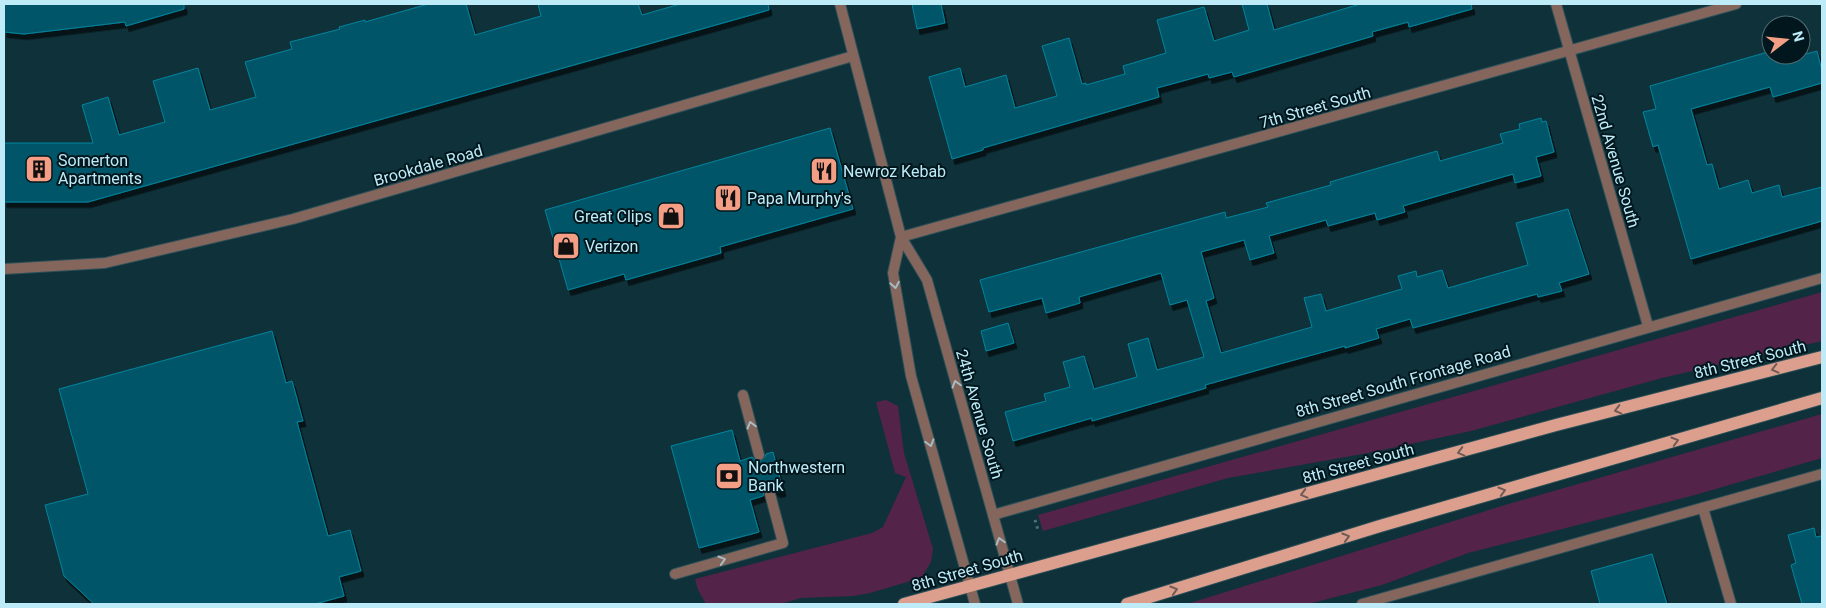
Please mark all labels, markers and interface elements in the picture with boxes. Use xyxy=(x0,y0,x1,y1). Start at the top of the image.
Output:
north arrow xyxy=(1761,15,1811,65)
text: N xyxy=(1789,29,1808,43)
street label: 7th Street South xyxy=(1257,83,1373,132)
street label: 22nd Avenue South xyxy=(1587,92,1644,230)
street label: Brookdale Road xyxy=(372,141,485,190)
place label: Somerton Apartments xyxy=(58,151,142,188)
building icon: Somerton Apartments xyxy=(24,154,54,184)
restaurant icon: Newroz Kebab xyxy=(809,156,839,186)
place label: Newroz Kebab xyxy=(843,162,946,181)
restaurant icon: Papa Murphy's xyxy=(713,183,743,213)
place label: Papa Murphy's xyxy=(747,189,852,208)
shop icon: Great Clips xyxy=(656,201,686,231)
place label: Great Clips xyxy=(574,207,652,226)
shop icon: Verizon xyxy=(551,231,581,261)
place label: Verizon xyxy=(585,237,638,256)
one-way arrow xyxy=(889,280,899,289)
street label: 8th Street South xyxy=(1692,336,1808,383)
street label: 8th Street South Frontage Road xyxy=(1294,342,1513,421)
street label: 24th Avenue South xyxy=(952,347,1007,481)
one-way arrow xyxy=(1771,363,1780,374)
one-way arrow xyxy=(951,380,962,389)
one-way arrow xyxy=(1614,404,1622,414)
one-way arrow xyxy=(746,421,757,430)
one-way arrow xyxy=(1670,436,1679,447)
one-way arrow xyxy=(924,439,935,447)
street label: 8th Street South xyxy=(1300,439,1416,488)
one-way arrow xyxy=(1457,446,1465,456)
place label: Northwestern Bank xyxy=(748,458,845,495)
bank icon: Northwestern Bank xyxy=(714,461,744,491)
one-way arrow xyxy=(1497,487,1505,497)
one-way arrow xyxy=(1300,489,1309,499)
one-way arrow xyxy=(1341,533,1350,543)
one-way arrow xyxy=(995,537,1005,545)
street label: 8th Street South xyxy=(909,546,1025,595)
one-way arrow xyxy=(717,556,725,566)
one-way arrow xyxy=(1169,585,1178,595)

